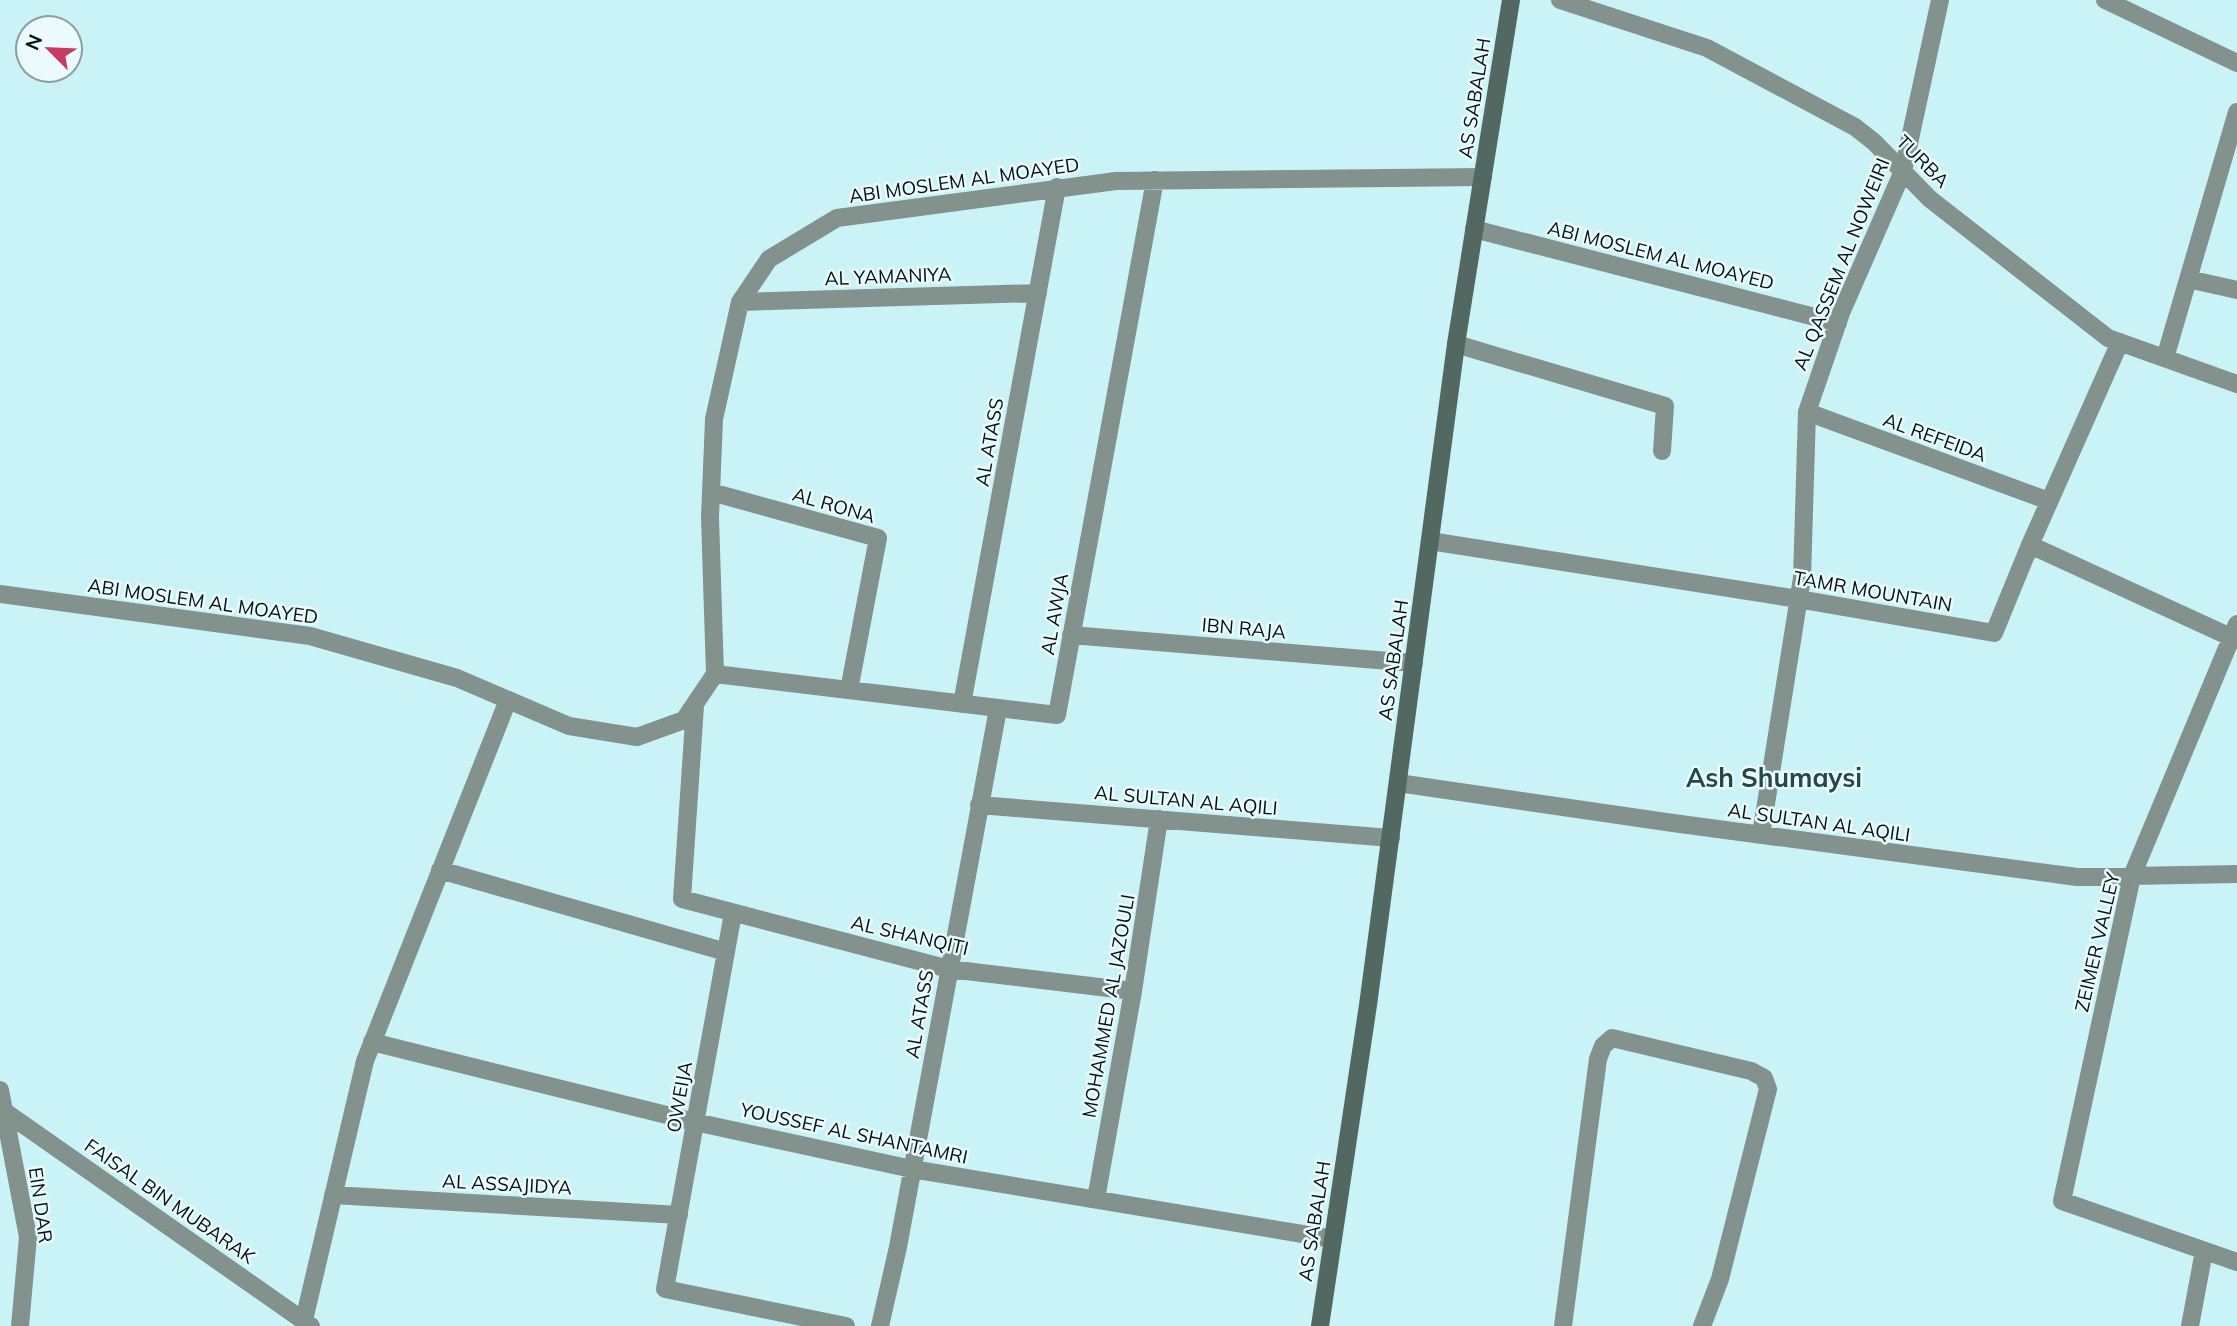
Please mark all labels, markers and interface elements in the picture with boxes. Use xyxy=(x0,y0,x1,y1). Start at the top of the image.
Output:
north arrow xyxy=(14,14,84,84)
text: N xyxy=(20,31,47,54)
street label: AS SABALAH xyxy=(1453,36,1495,160)
street label: TURBA xyxy=(1891,129,1955,193)
street label: ABI MOSLEM AL MOAYED xyxy=(847,152,1081,208)
street label: AL QASSEM AL NOWEIRI xyxy=(1787,154,1895,374)
street label: ABI MOSLEM AL MOAYED xyxy=(1545,215,1777,295)
street label: AL YAMANIYA xyxy=(824,262,952,290)
street label: AL ATASS xyxy=(969,396,1009,488)
street label: AL REFEIDA xyxy=(1880,407,1990,467)
street label: AL RONA xyxy=(790,482,878,528)
street label: TAMR MOUNTAIN xyxy=(1792,565,1954,617)
street label: AL AWJA xyxy=(1035,571,1073,657)
street label: ABI MOSLEM AL MOAYED xyxy=(86,573,320,629)
street label: AS SABALAH xyxy=(1373,598,1413,722)
street label: IBN RAJA xyxy=(1201,612,1287,644)
district label: Ash Shumaysi xyxy=(1686,761,1862,794)
street label: AL SULTAN AL AQILI xyxy=(1093,780,1279,820)
street label: AL SULTAN AL AQILI xyxy=(1726,797,1912,847)
street label: ZEIMER VALLEY xyxy=(2069,869,2125,1014)
street label: MOHAMMED AL JAZOULI xyxy=(1077,892,1139,1120)
street label: AL SHANQITI xyxy=(849,910,971,960)
street label: AL ATASS xyxy=(899,968,939,1060)
street label: OWEIJA xyxy=(661,1060,697,1134)
street label: YOUSSEF AL SHANTAMRI xyxy=(737,1097,970,1169)
street label: FAISAL BIN MUBARAK xyxy=(80,1133,261,1269)
street label: AS SABALAH xyxy=(1293,1159,1335,1283)
street label: EIN DAR xyxy=(24,1166,58,1244)
street label: AL ASSAJIDYA xyxy=(442,1169,573,1199)

